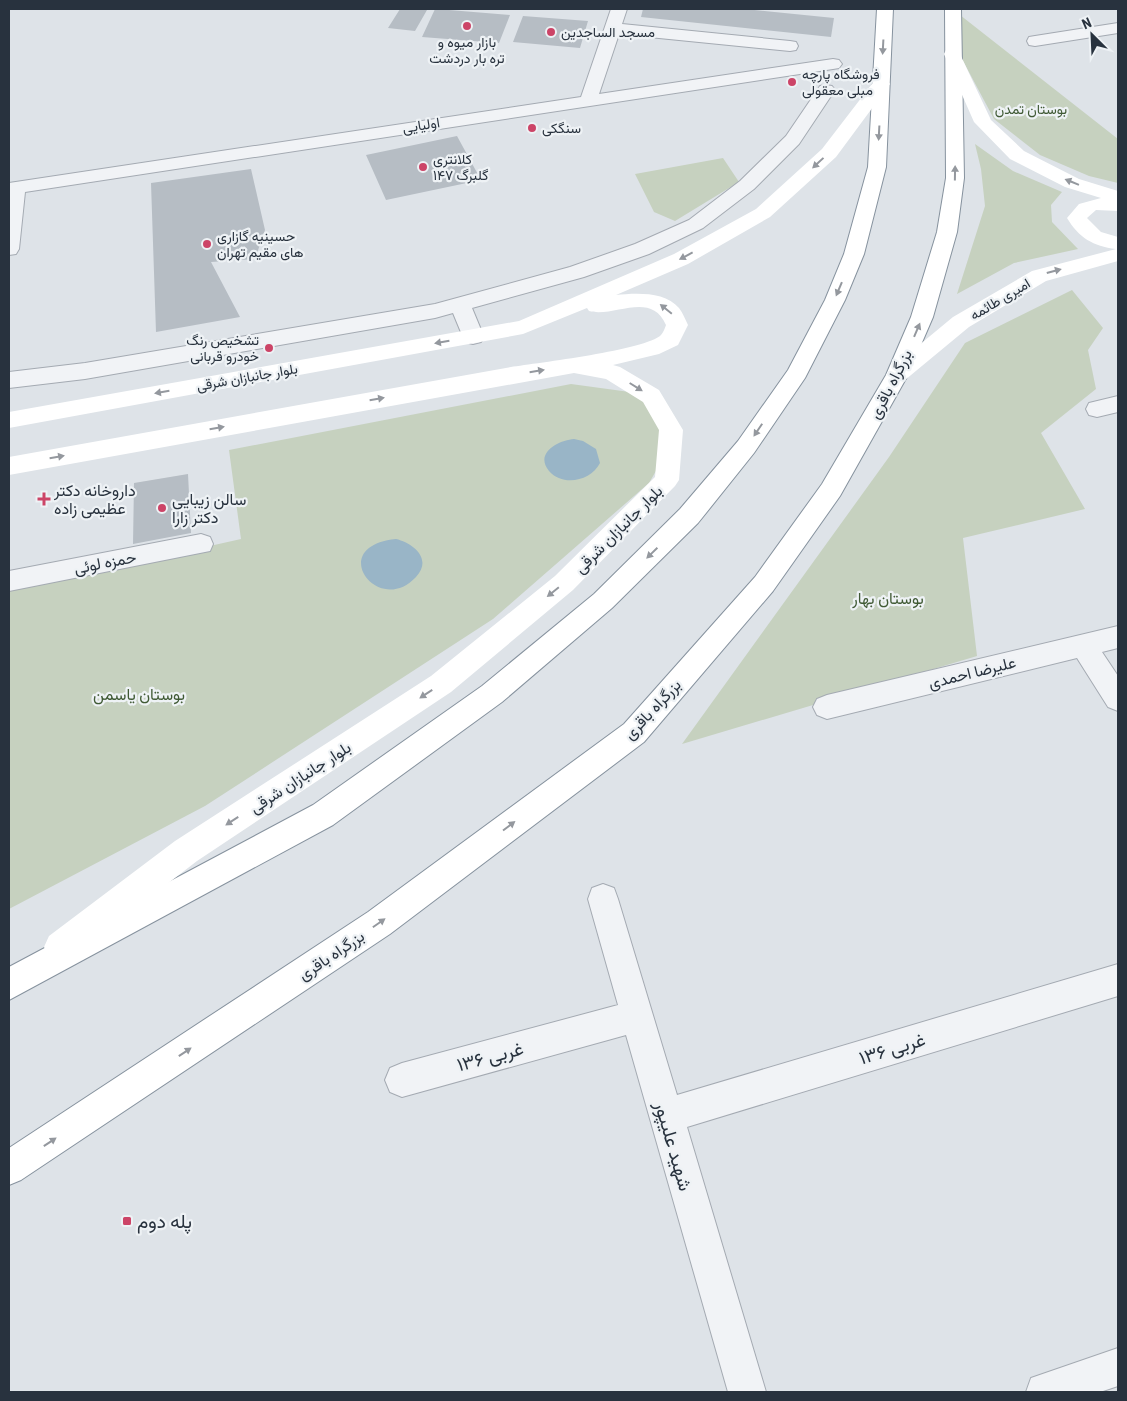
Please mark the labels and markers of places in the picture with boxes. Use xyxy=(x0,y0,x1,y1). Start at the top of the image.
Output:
marker: بازار میوه و تره بار دردشت xyxy=(461,20,473,32)
place label: مسجد الساجدین xyxy=(561,24,655,41)
marker: مسجد الساجدین xyxy=(545,26,557,38)
place label: بازار میوه و تره بار دردشت xyxy=(429,34,505,67)
place label: فروشگاه پارچه مبلی معقولی xyxy=(802,66,880,99)
marker: فروشگاه پارچه مبلی معقولی xyxy=(786,76,798,88)
place label: سنگکی xyxy=(542,120,581,137)
marker: سنگکی xyxy=(526,122,538,134)
place label: کلانتری ۱۴۷ گلبرگ xyxy=(433,151,488,184)
marker: کلانتری ۱۴۷ گلبرگ xyxy=(417,161,429,173)
place label: حسینیه گازاری های مقیم تهران xyxy=(217,228,304,261)
marker: حسینیه گازاری های مقیم تهران xyxy=(201,238,213,250)
place label: تشخیص رنگ خودرو قربانی xyxy=(186,332,259,365)
marker: تشخیص رنگ خودرو قربانی xyxy=(263,342,275,354)
place label: داروخانه دکتر عظیمی زاده xyxy=(53,481,136,519)
place label: سالن زیبایی دکتر زارا xyxy=(172,490,246,528)
marker: داروخانه دکتر عظیمی زاده xyxy=(38,493,50,505)
marker: سالن زیبایی دکتر زارا xyxy=(156,502,168,514)
place label: پله دوم xyxy=(137,1210,192,1235)
marker: پله دوم xyxy=(121,1215,133,1227)

